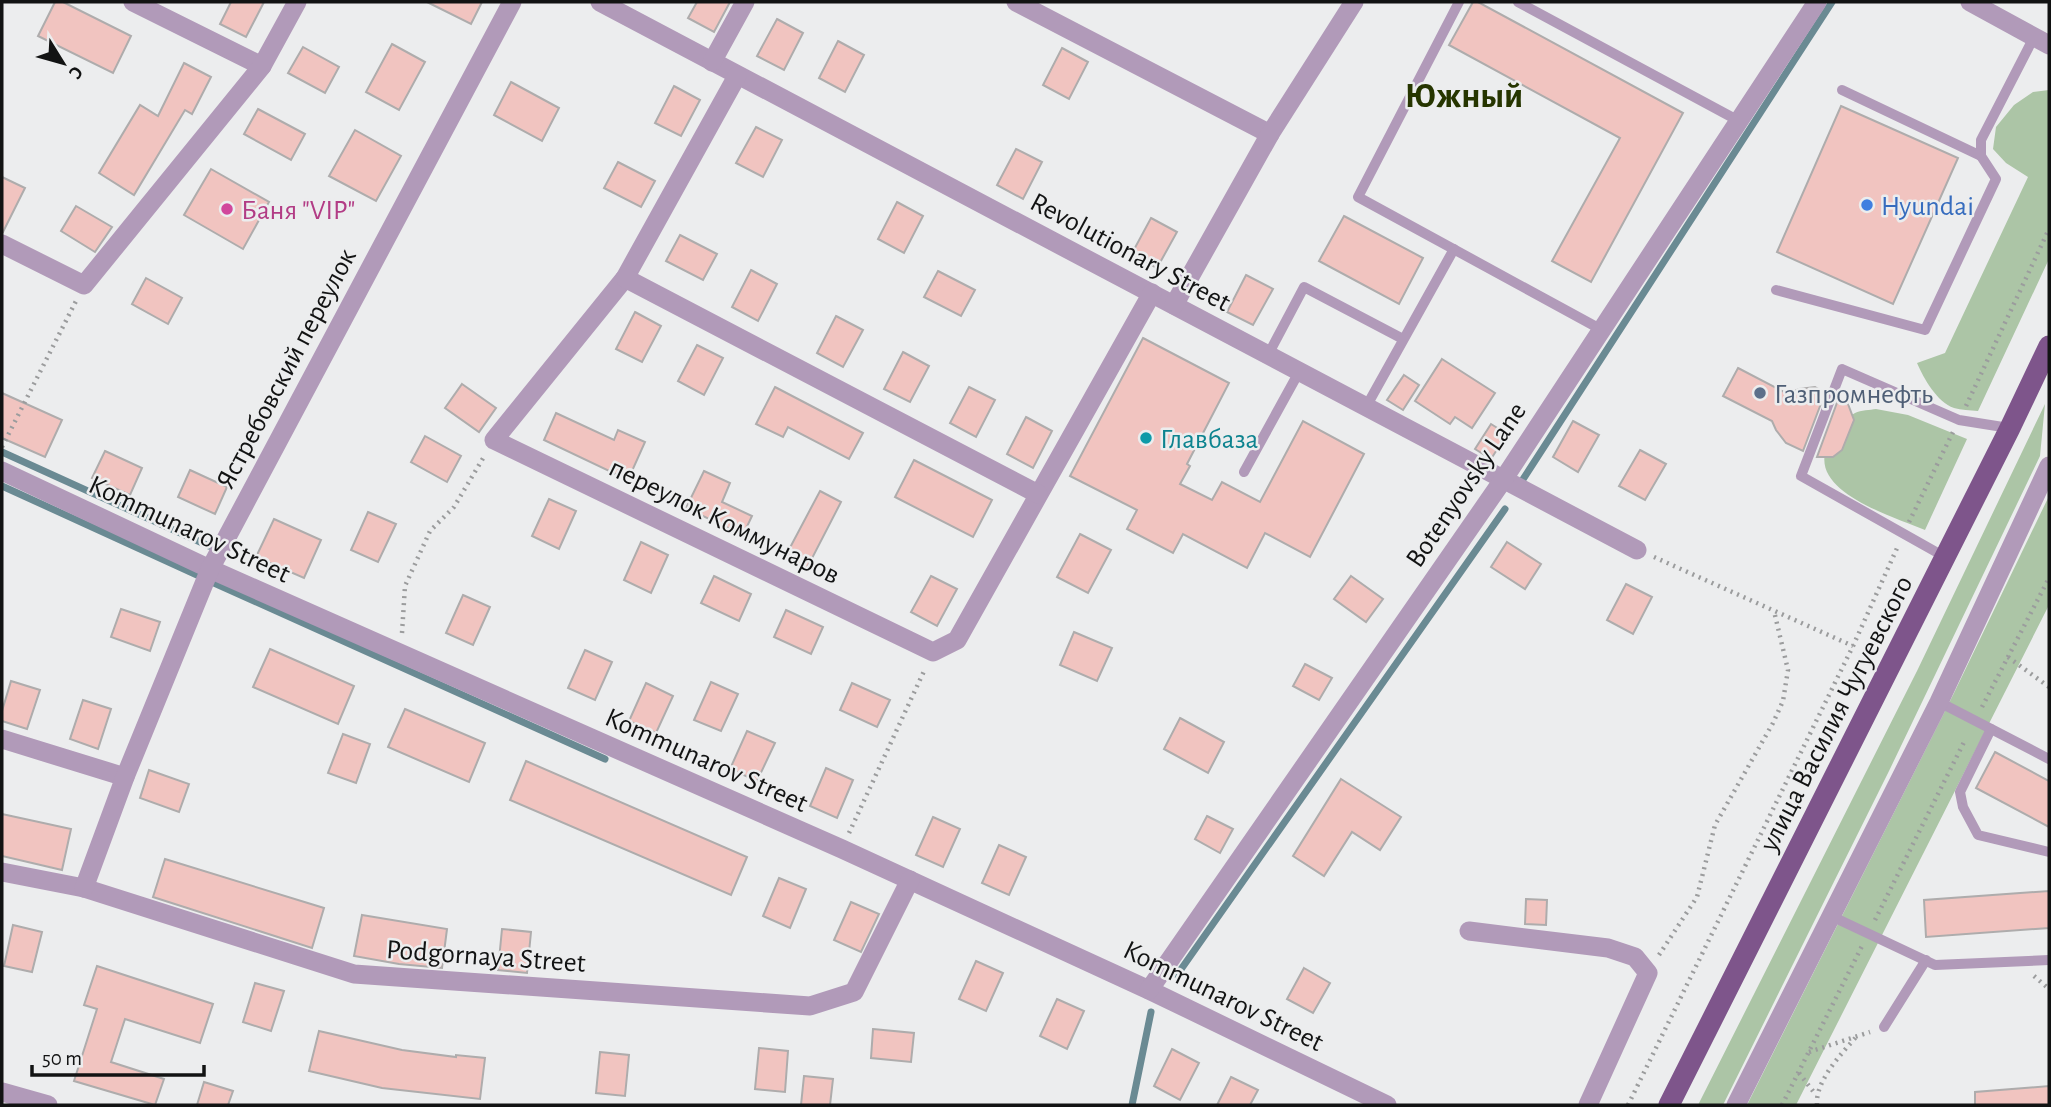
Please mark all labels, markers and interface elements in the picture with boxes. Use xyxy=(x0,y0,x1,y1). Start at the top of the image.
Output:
north arrow xyxy=(28,28,98,98)
text: С xyxy=(65,62,86,82)
district label: Южный xyxy=(1405,79,1523,114)
street label: Revolutionary Street xyxy=(1025,188,1235,317)
place label: Hyundai xyxy=(1881,193,1974,221)
place label: Баня "VIP" xyxy=(241,197,355,225)
marker: Hyundai xyxy=(1859,197,1875,213)
marker: Баня "VIP" xyxy=(219,201,235,217)
street label: Ястребовский переулок xyxy=(212,244,362,493)
place label: Газпромнефть xyxy=(1774,381,1933,409)
marker: Газпромнефть xyxy=(1752,385,1768,401)
street label: Botenyovsky Lane xyxy=(1401,398,1532,573)
place label: Главбаза xyxy=(1160,426,1259,454)
marker: Главбаза xyxy=(1138,430,1154,446)
street label: переулок Коммунаров xyxy=(604,454,844,590)
street label: Kommunarov Street xyxy=(84,471,294,589)
street label: улица Василия Чугуевского xyxy=(1755,572,1918,857)
street label: Kommunarov Street xyxy=(601,704,812,818)
street label: Podgornaya Street xyxy=(385,936,587,978)
street label: Kommunarov Street xyxy=(1119,936,1328,1057)
scale bar xyxy=(32,1034,203,1078)
text: 50 m xyxy=(42,1048,82,1069)

